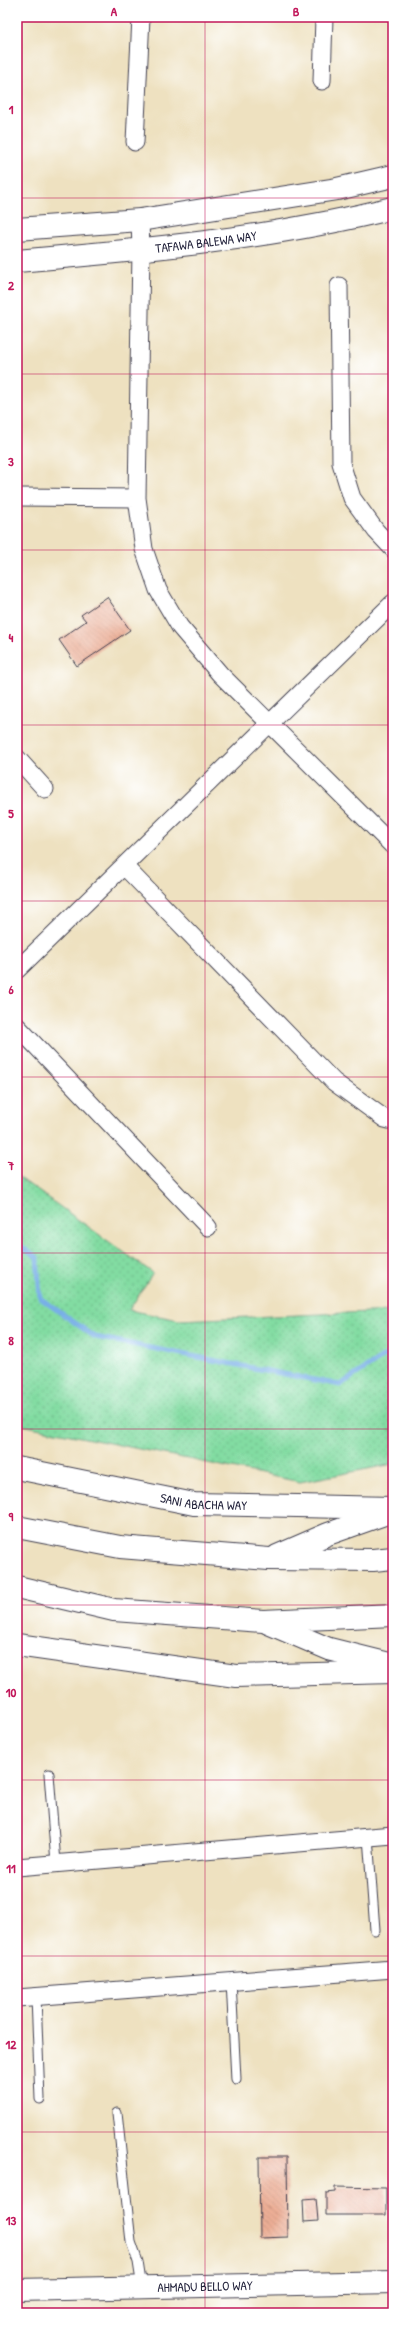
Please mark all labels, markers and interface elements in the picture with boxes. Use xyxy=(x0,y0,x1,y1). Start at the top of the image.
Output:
text: A xyxy=(111,2,118,20)
text: B xyxy=(293,2,300,20)
text: 1 xyxy=(9,100,14,118)
street label: TAFAWA BALEWA WAY xyxy=(154,226,258,257)
text: 2 xyxy=(8,276,15,294)
text: 3 xyxy=(8,452,14,470)
text: 4 xyxy=(9,628,14,646)
text: 5 xyxy=(8,804,14,822)
text: 6 xyxy=(8,980,14,998)
text: 7 xyxy=(7,1156,15,1174)
text: 8 xyxy=(8,1331,14,1349)
street label: SANI ABACHA WAY xyxy=(159,1488,247,1514)
text: 9 xyxy=(9,1507,14,1525)
text: 10 xyxy=(6,1683,16,1701)
text: 11 xyxy=(6,1859,16,1877)
text: 12 xyxy=(6,2035,17,2053)
text: 13 xyxy=(6,2211,16,2229)
street label: AHMADU BELLO WAY xyxy=(157,2276,253,2296)

